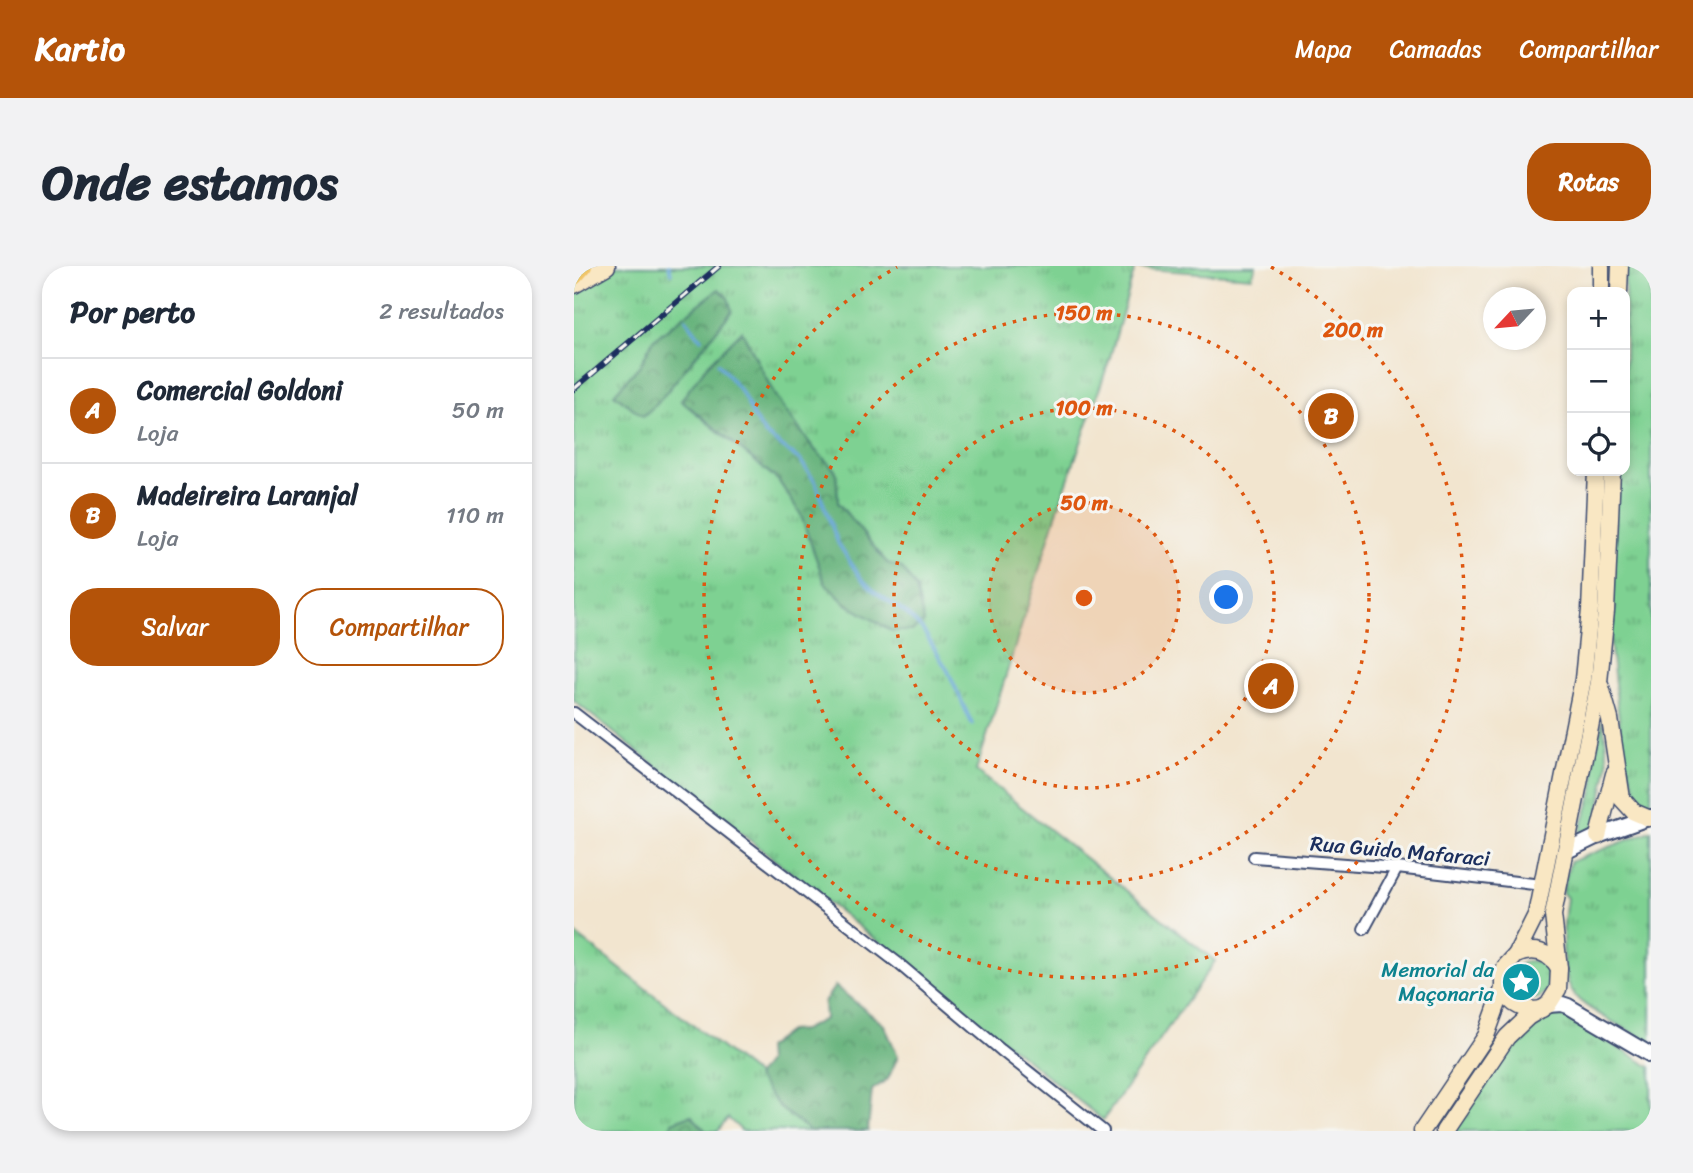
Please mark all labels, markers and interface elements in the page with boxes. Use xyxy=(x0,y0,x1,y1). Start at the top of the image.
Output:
text: Kartio xyxy=(35,20,125,78)
text: Mapa xyxy=(1295,28,1351,70)
text: Camadas xyxy=(1389,28,1481,70)
text: Compartilhar xyxy=(1519,28,1658,70)
text: Onde estamos xyxy=(42,139,338,226)
button: Rotas xyxy=(1527,143,1651,221)
text: Por perto xyxy=(70,285,195,339)
north arrow xyxy=(1483,287,1546,350)
map controls xyxy=(1567,287,1630,476)
button: + xyxy=(1567,287,1630,350)
text: 2 resultados xyxy=(379,291,504,332)
text: 150 m xyxy=(1056,294,1113,332)
text: 200 m xyxy=(1322,311,1384,349)
button: − xyxy=(1567,350,1630,413)
text: Comercial Goldoni xyxy=(137,367,342,413)
text: 100 m xyxy=(1055,389,1113,427)
text: A xyxy=(85,390,101,431)
text: 50 m xyxy=(452,390,504,431)
pin: B xyxy=(1308,390,1354,442)
text: Loja xyxy=(137,413,178,454)
button: locate xyxy=(1567,413,1630,476)
text: Madeireira Laranjal xyxy=(137,472,358,518)
text: 50 m xyxy=(1060,484,1109,522)
text: B xyxy=(86,495,100,536)
text: 110 m xyxy=(446,495,504,536)
text: Loja xyxy=(137,518,178,559)
your location xyxy=(1209,580,1243,614)
centre of rings xyxy=(1072,586,1096,610)
button: Salvar xyxy=(70,588,280,666)
button: Compartilhar xyxy=(294,588,504,666)
pin: A xyxy=(1248,660,1294,712)
street label: Rua Guido Mafaraci xyxy=(1309,824,1492,878)
place label: Memorial da Maçonaria xyxy=(1381,951,1494,1013)
place icon: Memorial da Maçonaria xyxy=(1500,961,1542,1003)

